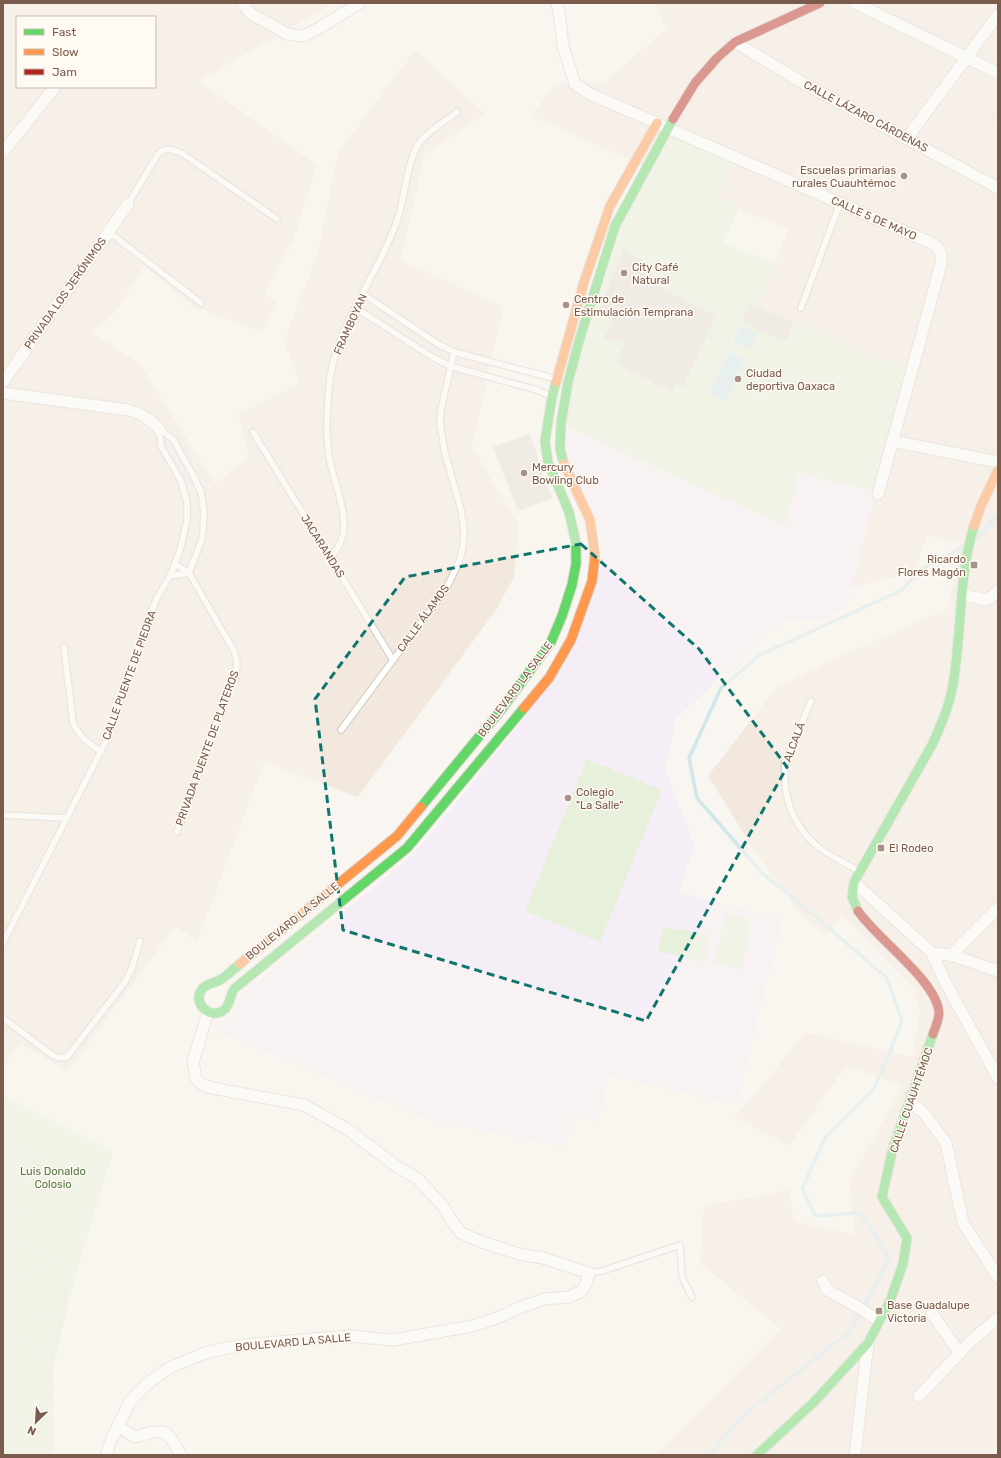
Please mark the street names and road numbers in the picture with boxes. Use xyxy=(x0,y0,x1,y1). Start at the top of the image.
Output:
street label: CALLE LÁZARO CÁRDENAS xyxy=(801,78,930,155)
street label: CALLE 5 DE MAYO xyxy=(829,194,919,243)
street label: PRIVADA LOS JERÓNIMOS xyxy=(22,235,109,352)
street label: FRAMBOYAN xyxy=(331,292,370,357)
street label: JACARANDAS xyxy=(298,512,347,581)
street label: CALLE ÁLAMOS xyxy=(395,582,452,654)
street label: CALLE PUENTE DE PIEDRA xyxy=(100,608,159,742)
street label: BOULEVARD LA SALLE xyxy=(475,639,556,740)
street label: PRIVADA PUENTE DE PLATEROS xyxy=(173,668,242,828)
street label: ALCALÁ xyxy=(781,720,808,764)
street label: BOULEVARD LA SALLE xyxy=(243,880,342,963)
street label: CALLE CUAUHTÉMOC xyxy=(887,1046,936,1155)
street label: BOULEVARD LA SALLE xyxy=(235,1331,352,1354)

